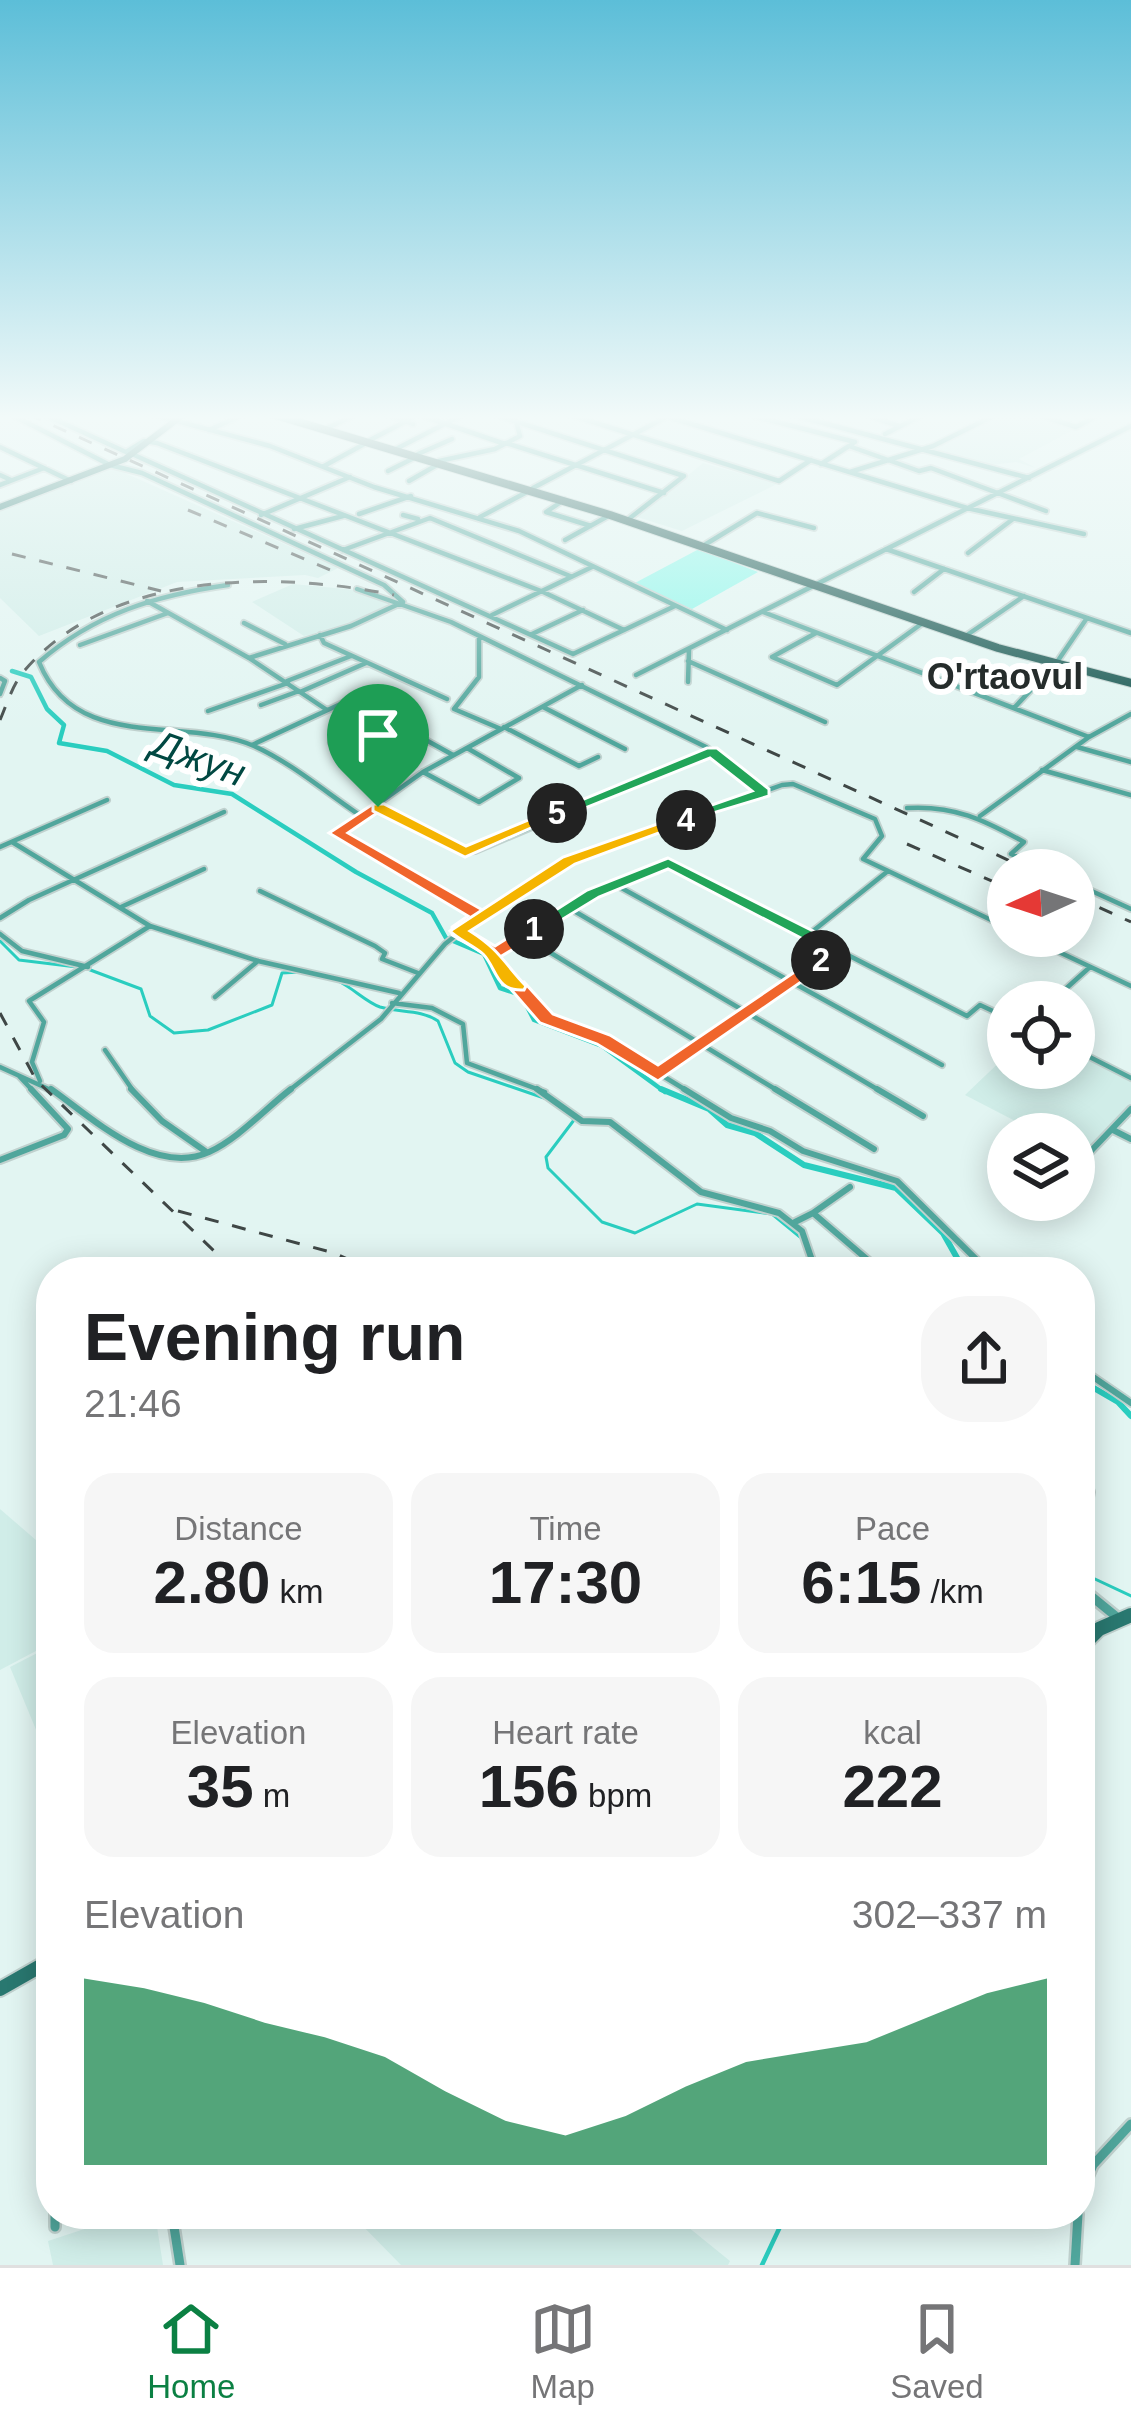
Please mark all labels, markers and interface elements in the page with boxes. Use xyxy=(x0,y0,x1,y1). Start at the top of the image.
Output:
district label: O'rtaovul xyxy=(927,656,1083,697)
pin xyxy=(327,684,429,807)
icon: arrive xyxy=(345,702,411,768)
water label: Джун xyxy=(143,720,251,795)
pin: 5 xyxy=(527,783,587,843)
pin: 4 xyxy=(656,790,716,850)
text: 5 xyxy=(548,794,566,831)
text: 4 xyxy=(677,801,695,838)
north arrow xyxy=(987,849,1095,957)
map controls xyxy=(987,849,1095,1221)
pin: 1 xyxy=(504,899,564,959)
text: 1 xyxy=(525,910,543,947)
pin: 2 xyxy=(791,930,851,990)
text: 2 xyxy=(812,941,830,978)
button: locate xyxy=(987,981,1095,1089)
button: layers xyxy=(987,1113,1095,1221)
button: share xyxy=(921,1296,1047,1422)
text: Evening run xyxy=(84,1300,465,1374)
text: 21:46 xyxy=(84,1382,182,1425)
text: Distance xyxy=(174,1510,303,1547)
text: Time xyxy=(529,1510,602,1547)
text: Pace xyxy=(855,1510,930,1547)
text: 2.80 xyxy=(154,1549,270,1616)
text: 17:30 xyxy=(489,1549,642,1616)
text: 6:15 xyxy=(801,1549,921,1616)
text: km xyxy=(270,1573,323,1610)
text: /km xyxy=(921,1573,984,1610)
text: Elevation xyxy=(171,1714,306,1751)
text: Heart rate xyxy=(492,1714,639,1751)
text: kcal xyxy=(863,1714,922,1751)
text: 35 xyxy=(187,1753,254,1820)
text: 156 xyxy=(479,1753,579,1820)
text: 222 xyxy=(842,1753,943,1820)
text: m xyxy=(254,1777,290,1814)
text: bpm xyxy=(579,1777,652,1814)
text: Elevation xyxy=(84,1893,244,1936)
text: 302–337 m xyxy=(852,1893,1047,1936)
tab: Home xyxy=(147,2296,235,2406)
tab: Map xyxy=(530,2296,596,2406)
tab: Saved xyxy=(890,2296,984,2406)

